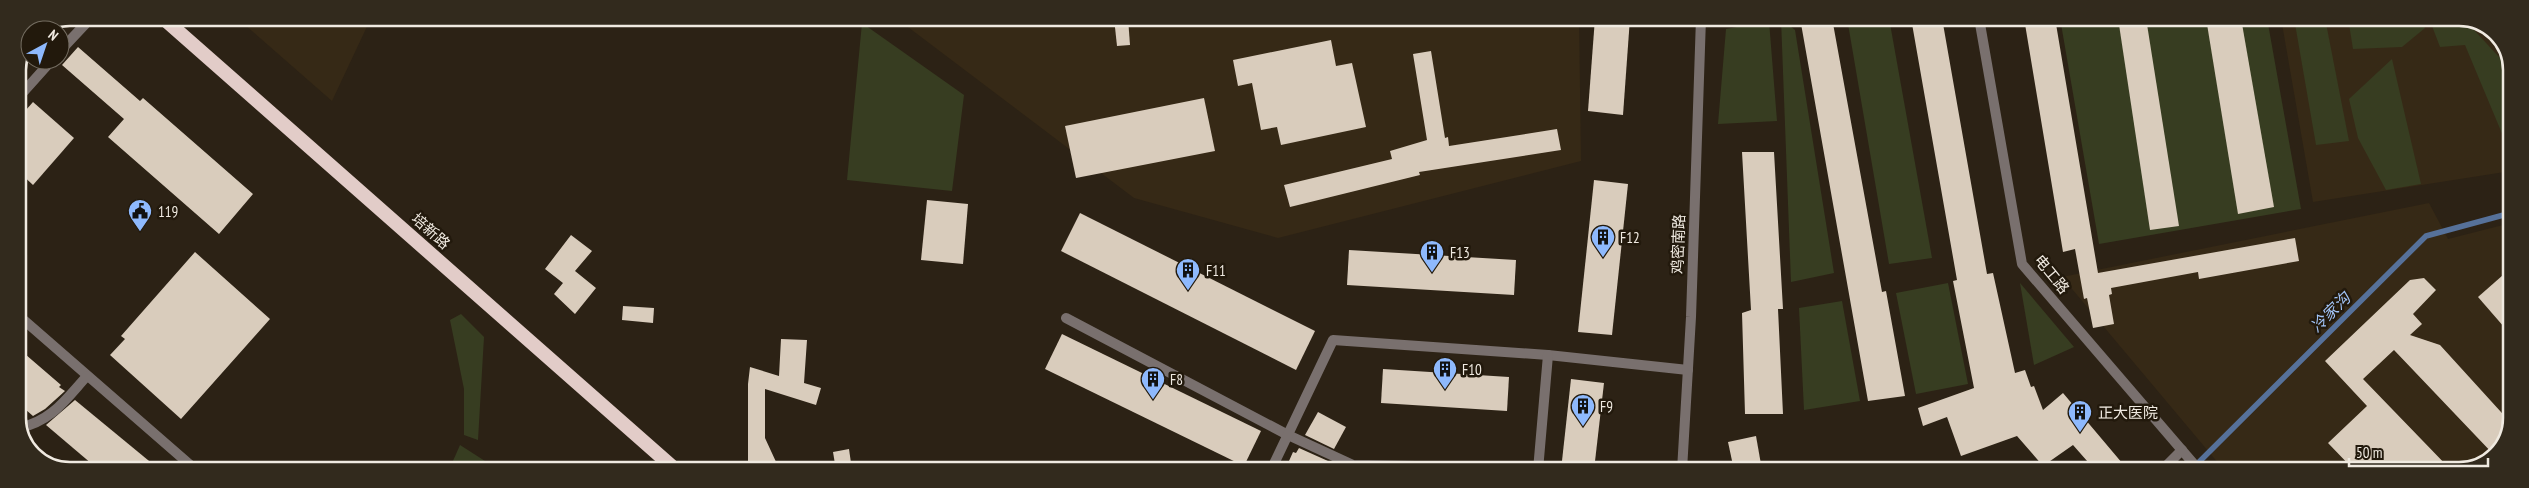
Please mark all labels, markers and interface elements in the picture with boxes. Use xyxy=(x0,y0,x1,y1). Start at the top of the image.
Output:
north arrow xyxy=(20,20,70,70)
text: N xyxy=(45,26,62,44)
public building icon: 119 xyxy=(127,198,153,232)
place label: 119 xyxy=(158,202,178,221)
street label: 培新路 xyxy=(408,209,454,253)
street label: 鸡密南路 xyxy=(1667,214,1689,274)
building icon: F12 xyxy=(1590,224,1616,258)
place label: F12 xyxy=(1620,228,1640,247)
building icon: F13 xyxy=(1419,239,1445,273)
place label: F13 xyxy=(1450,243,1470,262)
street label: 电工路 xyxy=(2030,251,2074,297)
building icon: F11 xyxy=(1175,257,1201,291)
place label: F11 xyxy=(1206,261,1226,280)
water label: 冷家沟 xyxy=(2306,287,2355,336)
building icon: F10 xyxy=(1432,356,1458,390)
place label: F10 xyxy=(1462,360,1482,379)
building icon: F8 xyxy=(1140,366,1166,400)
place label: F8 xyxy=(1170,370,1183,389)
building icon: F9 xyxy=(1570,393,1596,427)
place label: F9 xyxy=(1600,397,1613,416)
building icon: 正大医院 xyxy=(2067,399,2093,433)
place label: 正大医院 xyxy=(2098,403,2158,422)
scale bar xyxy=(2349,436,2488,468)
text: 50 m xyxy=(2356,443,2382,462)

